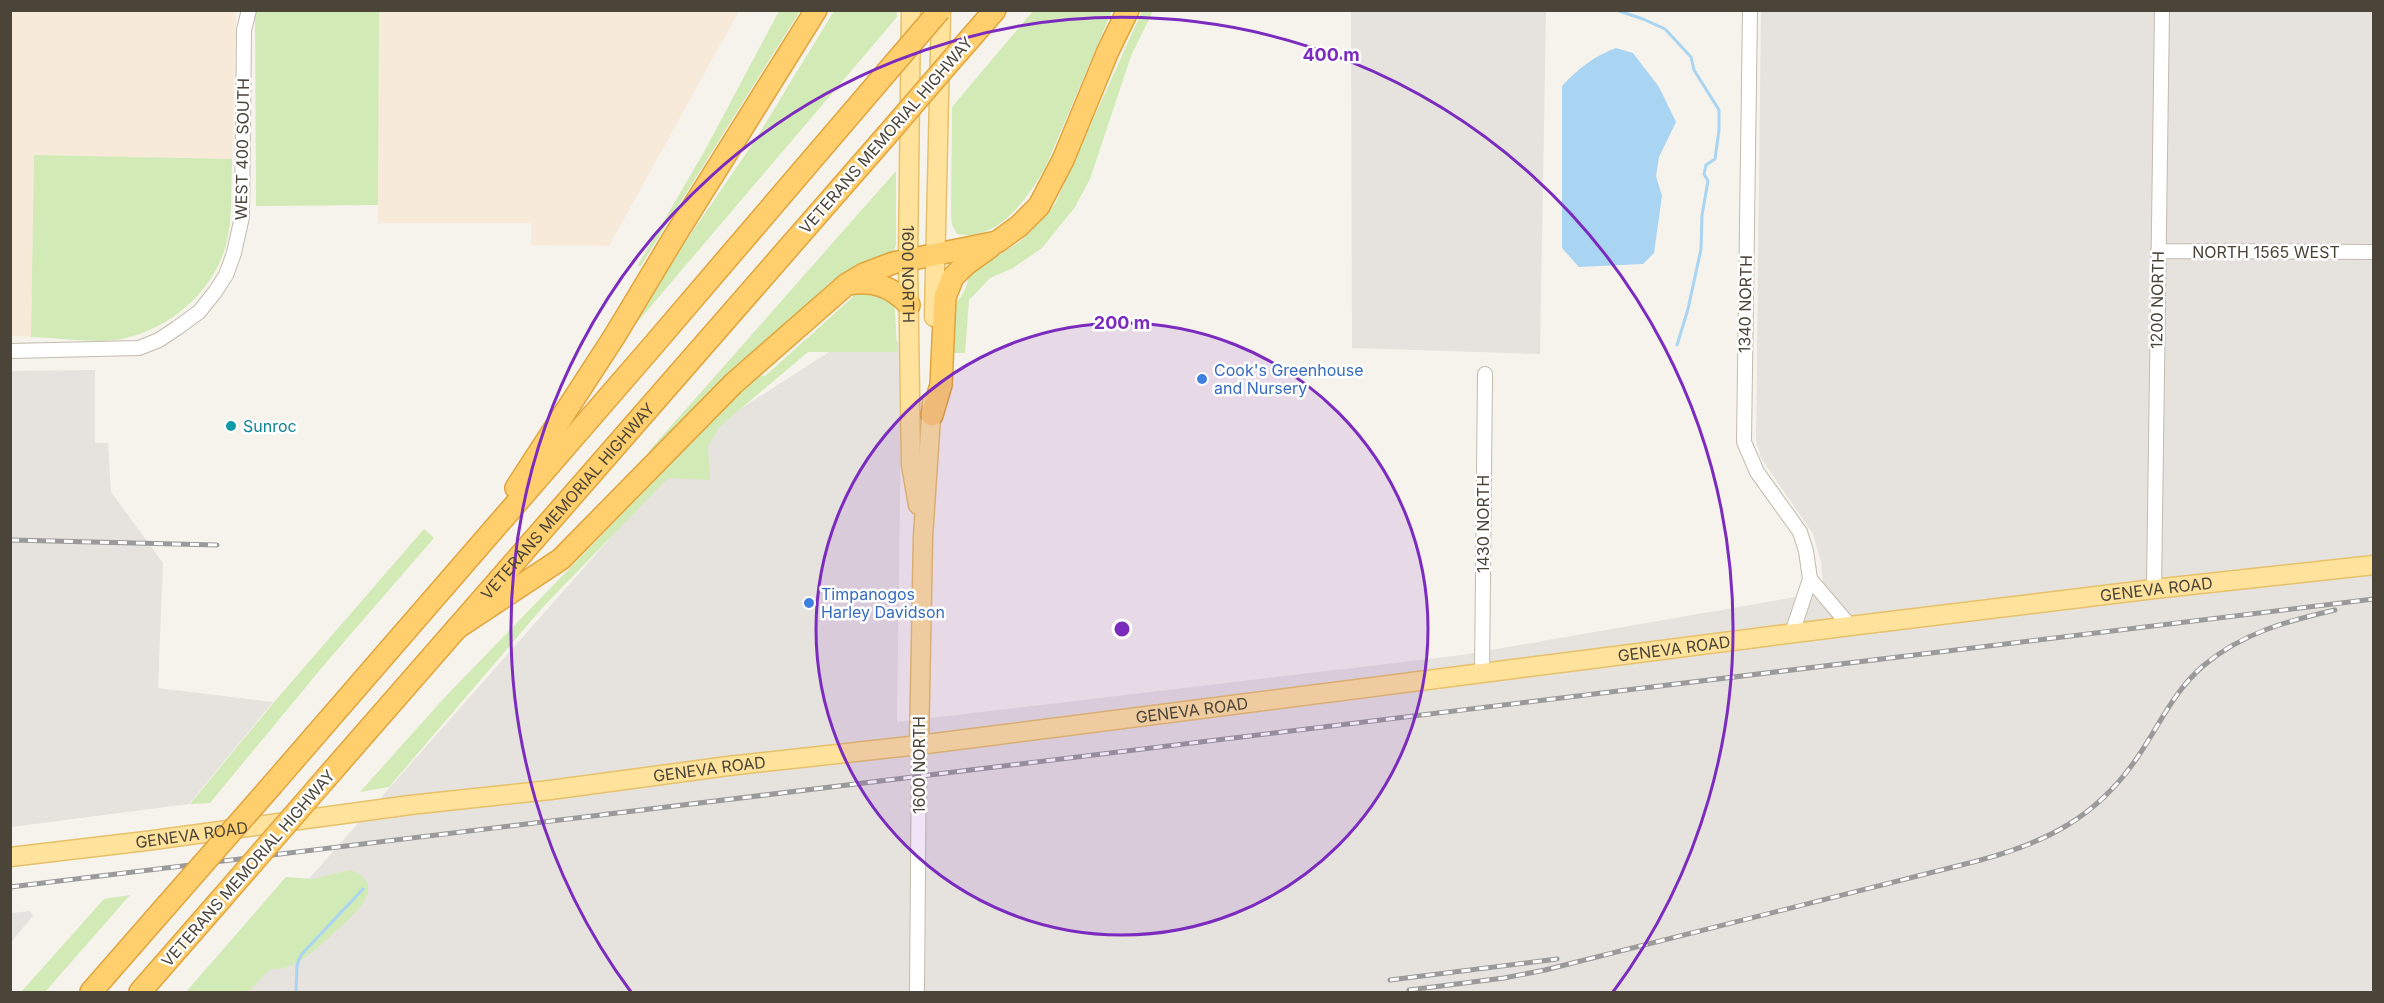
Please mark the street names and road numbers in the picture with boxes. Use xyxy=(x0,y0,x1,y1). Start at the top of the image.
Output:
street label: VETERANS MEMORIAL HIGHWAY xyxy=(795,32,977,238)
street label: WEST 400 SOUTH xyxy=(231,78,253,220)
street label: 1600 NORTH xyxy=(898,225,919,323)
street label: NORTH 1565 WEST xyxy=(2192,242,2340,262)
street label: 1200 NORTH xyxy=(2146,251,2168,349)
street label: 1340 NORTH xyxy=(1734,255,1756,353)
street label: VETERANS MEMORIAL HIGHWAY xyxy=(476,399,659,604)
street label: 1430 NORTH xyxy=(1473,475,1493,573)
street label: GENEVA ROAD xyxy=(2099,573,2214,606)
street label: GENEVA ROAD xyxy=(1616,631,1731,666)
street label: GENEVA ROAD xyxy=(1134,693,1249,727)
street label: 1600 NORTH xyxy=(909,716,929,814)
street label: GENEVA ROAD xyxy=(652,752,767,786)
street label: VETERANS MEMORIAL HIGHWAY xyxy=(157,765,339,971)
street label: GENEVA ROAD xyxy=(134,817,249,852)

